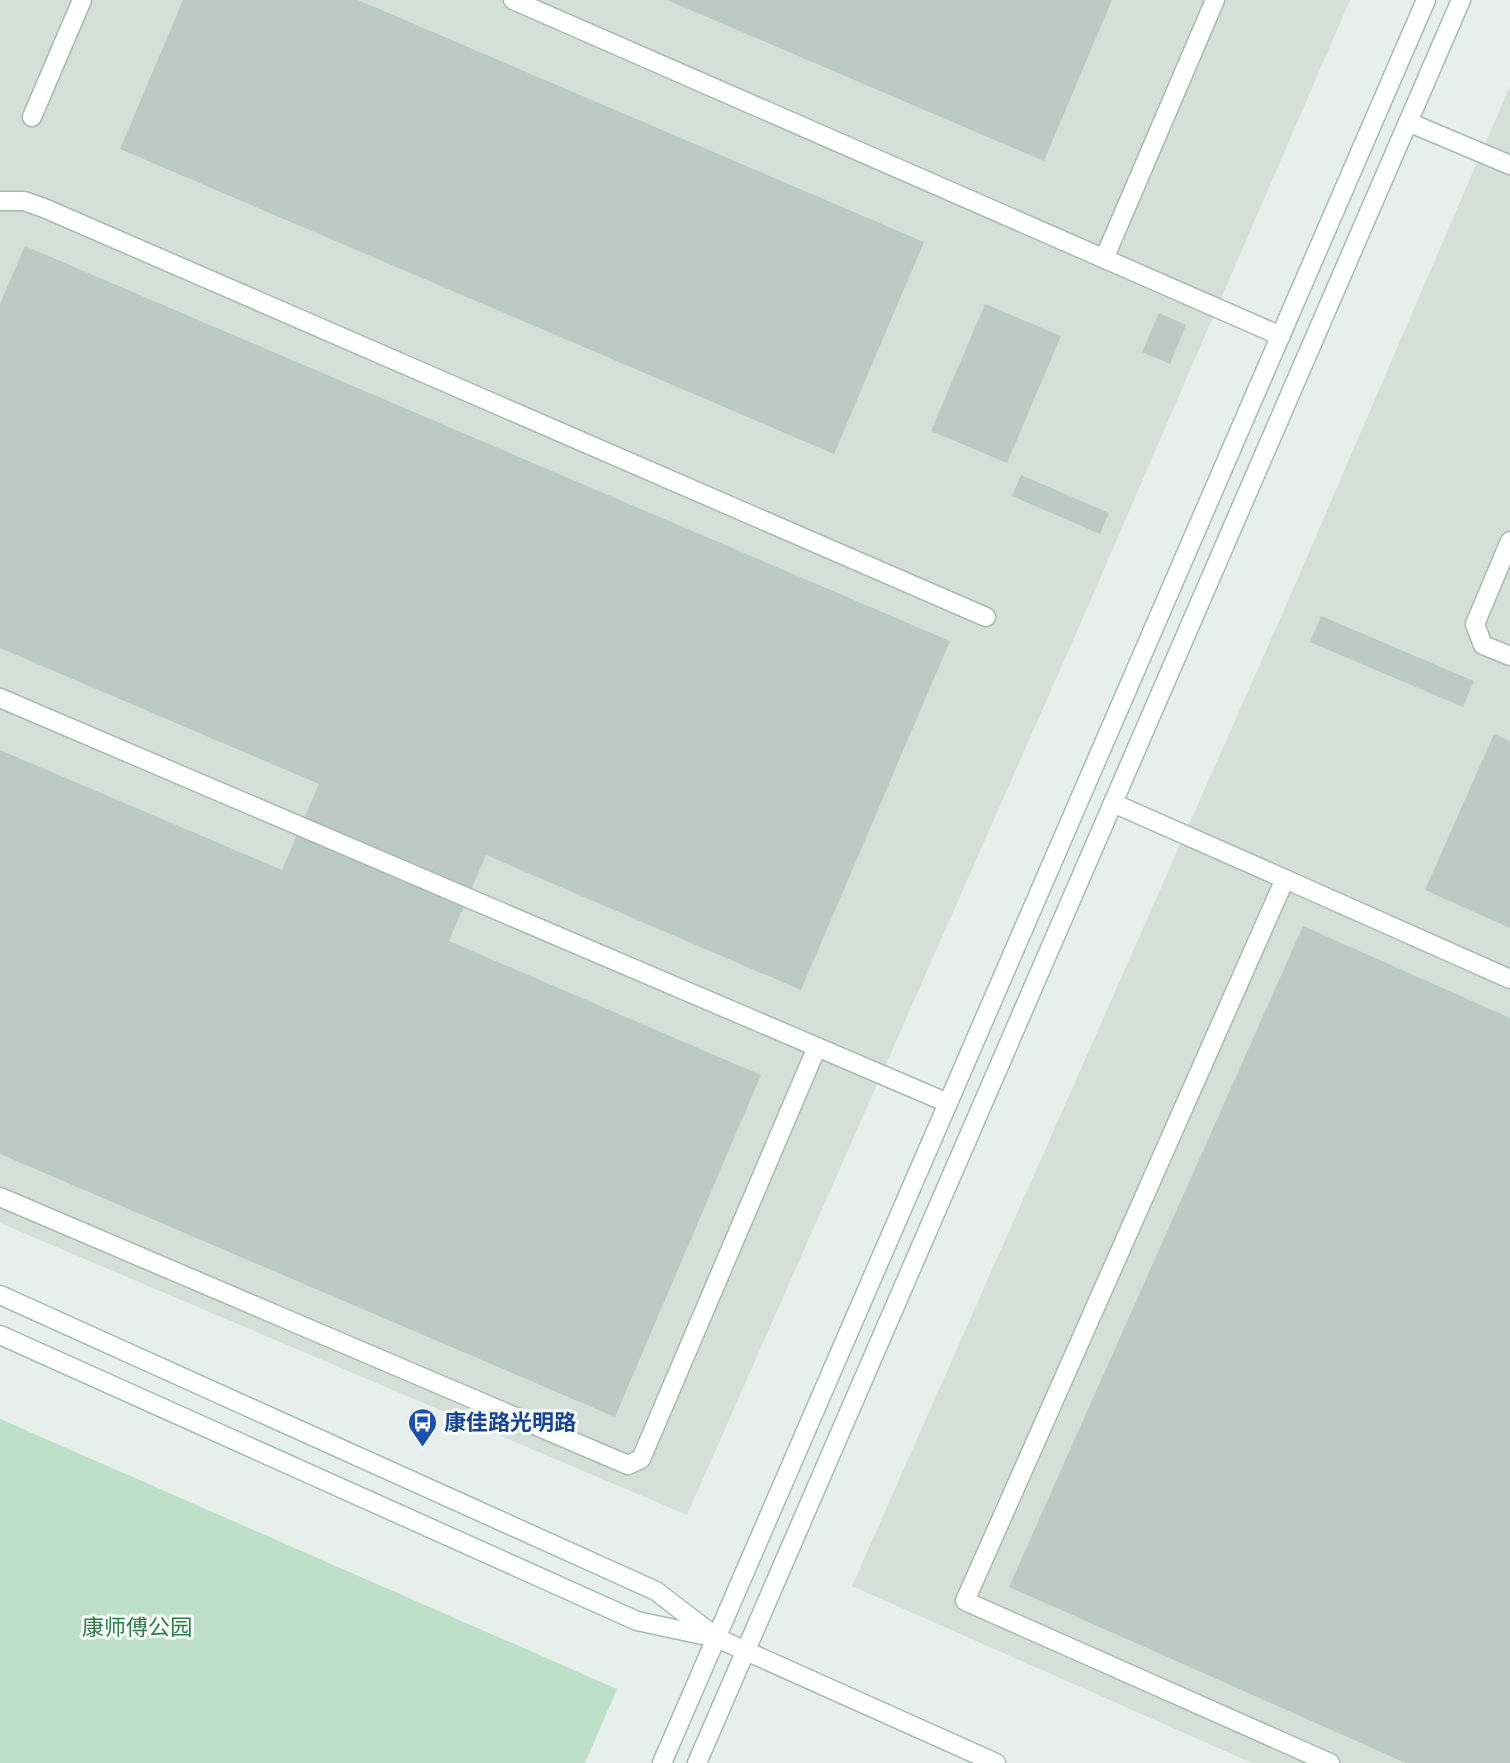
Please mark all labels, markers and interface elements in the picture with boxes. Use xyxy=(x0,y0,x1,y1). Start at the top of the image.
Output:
bus stop icon: 康佳路光明路 xyxy=(407,1406,439,1448)
place label: 康佳路光明路 xyxy=(444,1409,576,1436)
park label: 康师傅公园 xyxy=(82,1614,192,1641)

